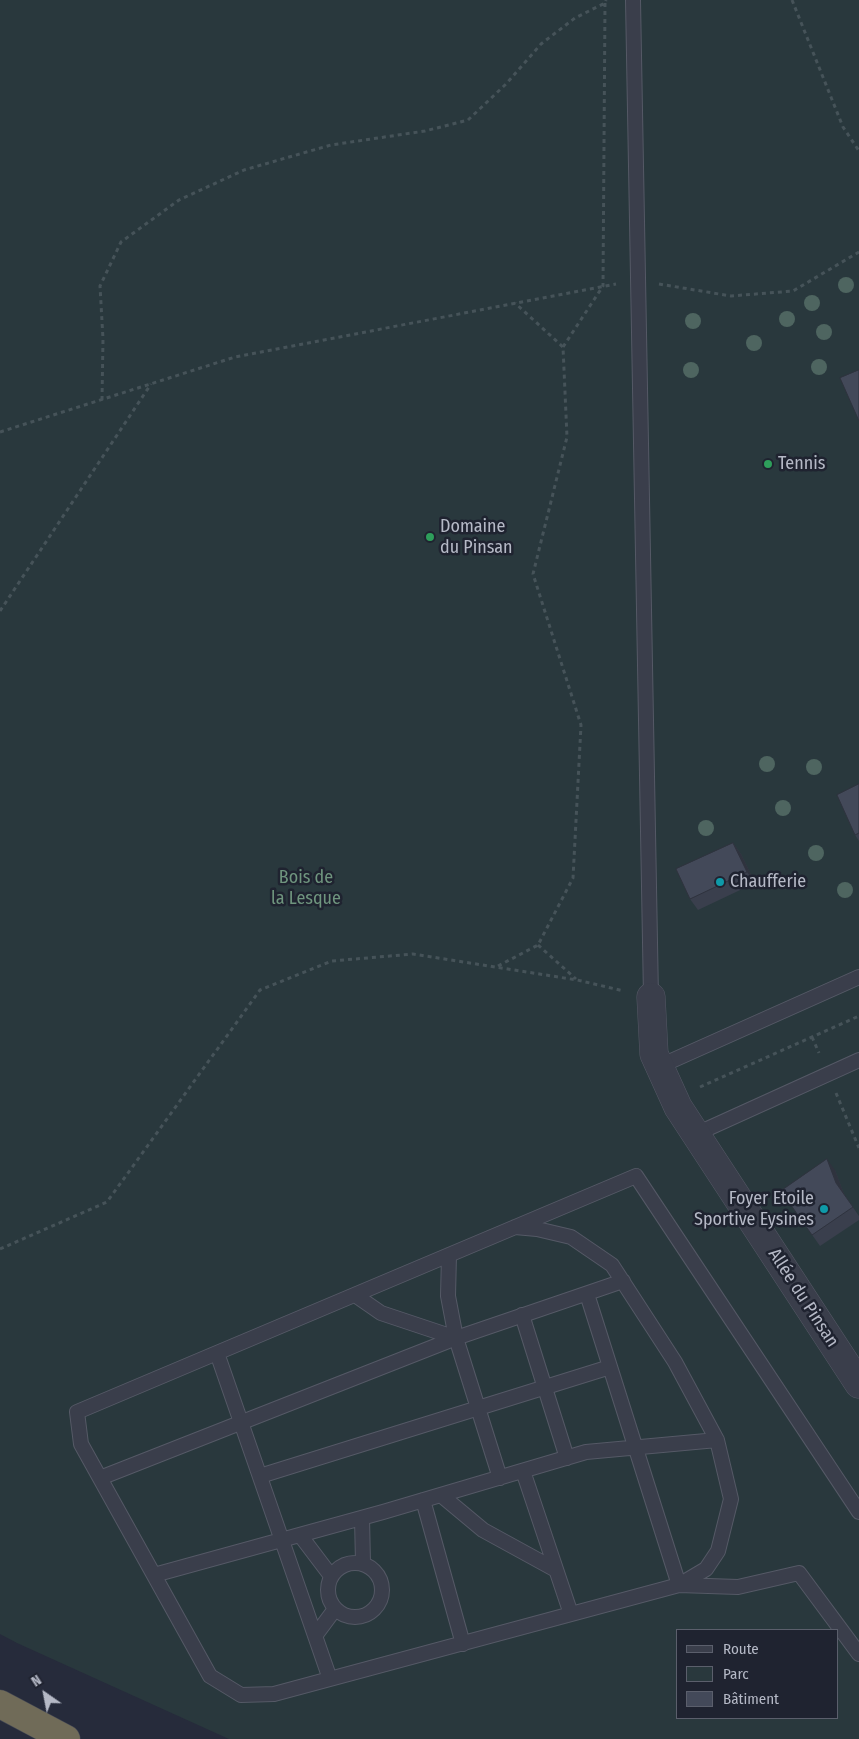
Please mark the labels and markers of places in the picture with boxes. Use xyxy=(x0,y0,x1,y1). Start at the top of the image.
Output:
place label: Tennis xyxy=(778,453,825,475)
marker: Tennis xyxy=(762,458,774,470)
place label: Domaine du Pinsan xyxy=(440,516,513,558)
marker: Domaine du Pinsan xyxy=(424,531,436,543)
place label: Chaufferie xyxy=(730,871,806,893)
marker: Chaufferie xyxy=(714,876,726,888)
place label: Foyer Etoile Sportive Eysines xyxy=(694,1188,814,1230)
marker: Foyer Etoile Sportive Eysines xyxy=(818,1203,830,1215)

